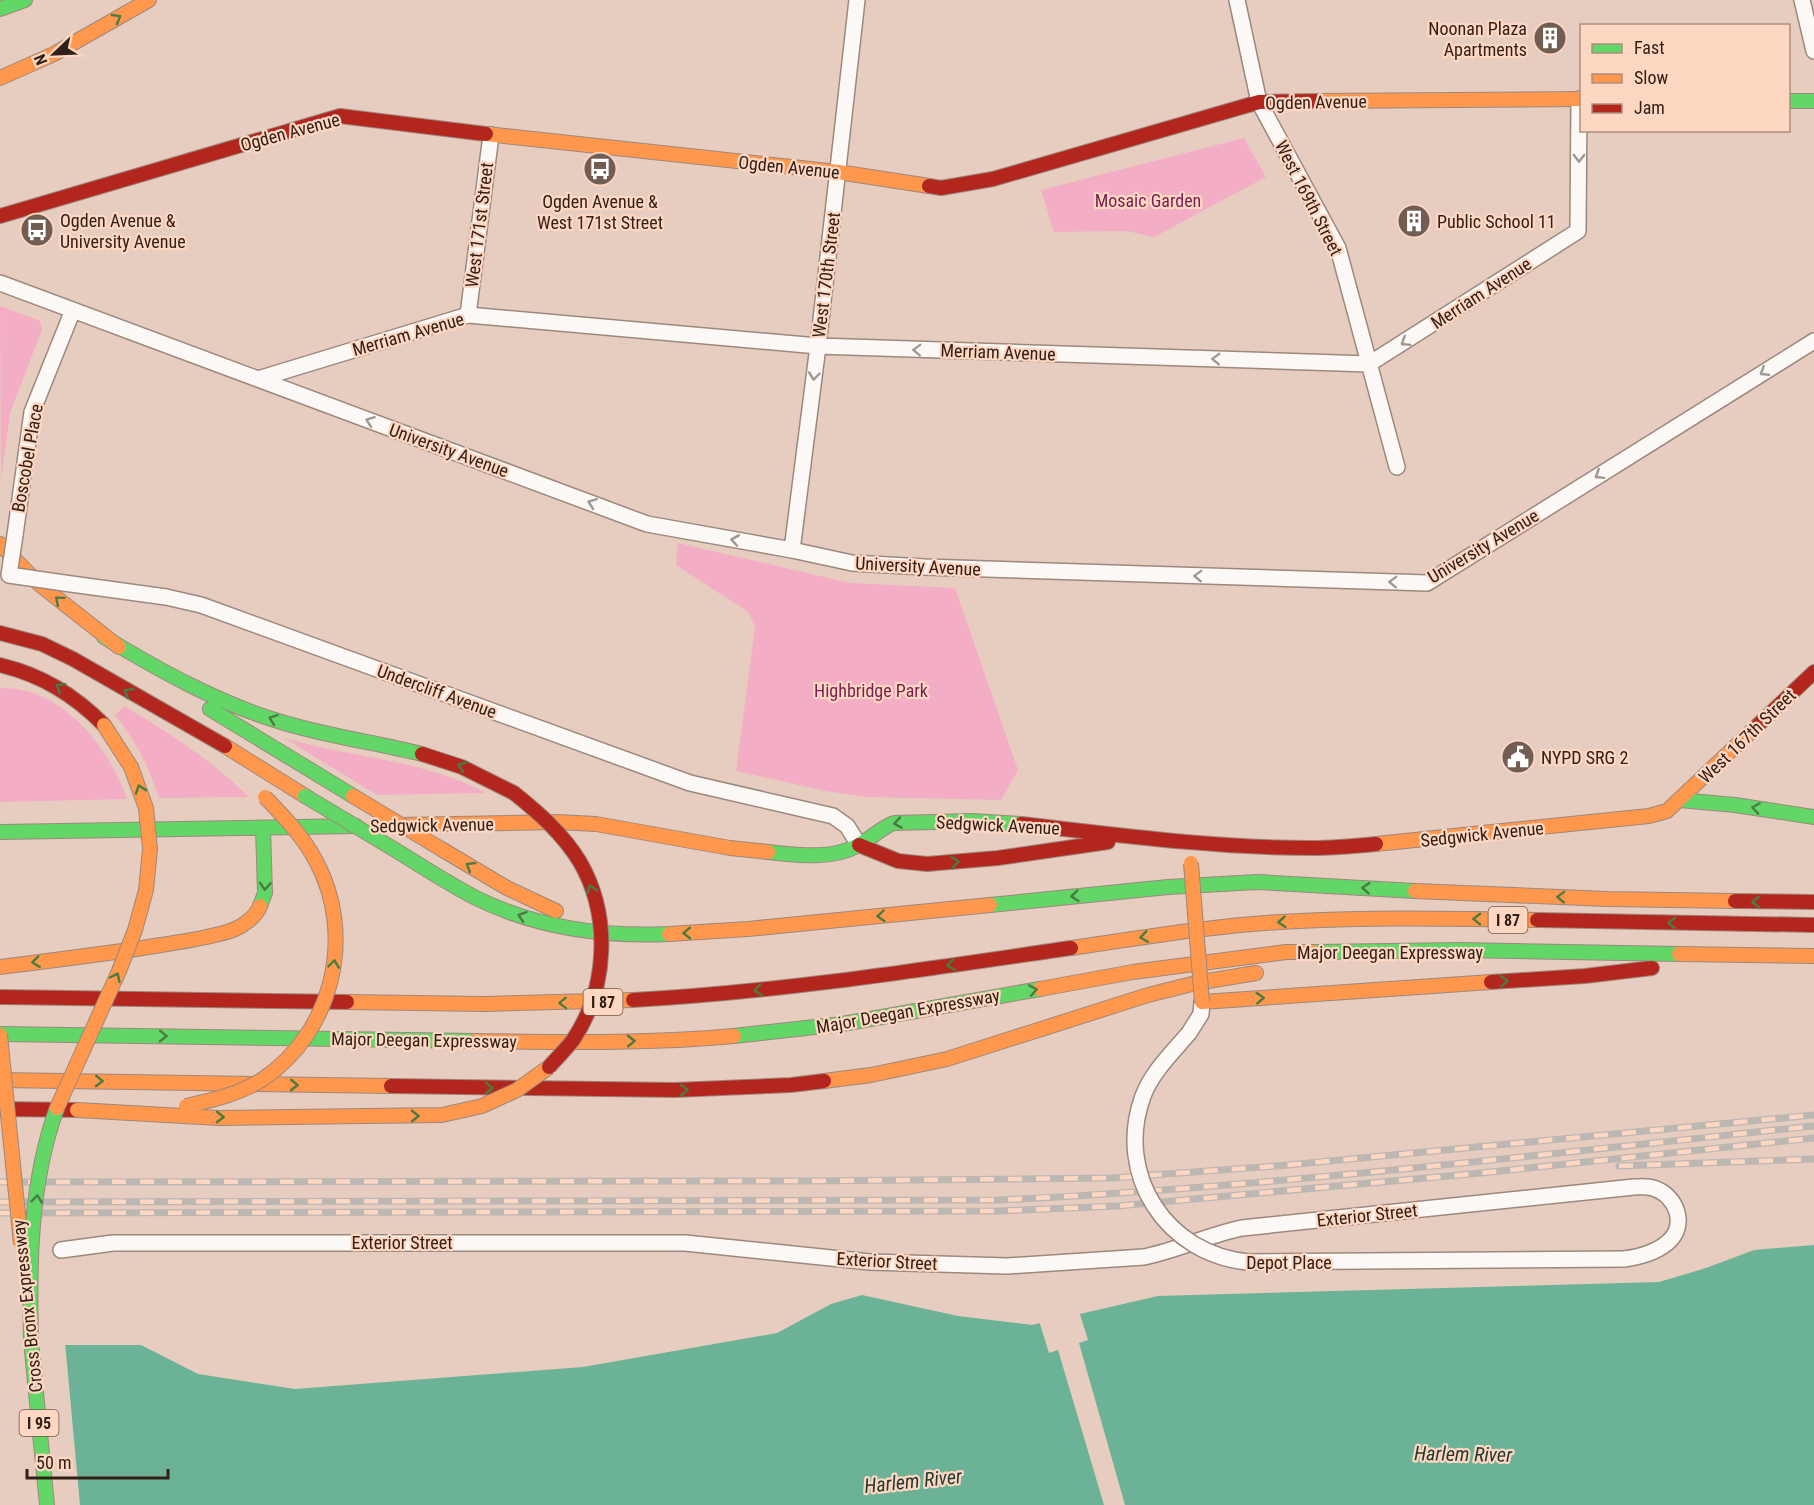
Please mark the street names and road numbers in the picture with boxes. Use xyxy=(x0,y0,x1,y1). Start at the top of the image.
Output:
street label: Ogden Avenue xyxy=(1265,91,1367,113)
street label: Ogden Avenue xyxy=(238,109,342,155)
street label: West 169th Street xyxy=(1271,137,1347,259)
street label: Ogden Avenue xyxy=(737,151,841,183)
street label: West 171st Street xyxy=(461,161,497,289)
street label: West 170th Street xyxy=(808,211,844,339)
street label: Merriam Avenue xyxy=(1427,253,1535,333)
street label: Merriam Avenue xyxy=(350,308,466,360)
street label: Merriam Avenue xyxy=(940,339,1056,365)
street label: Boscobel Place xyxy=(7,402,47,514)
street label: University Avenue xyxy=(386,419,512,481)
street label: University Avenue xyxy=(1424,505,1542,587)
street label: University Avenue xyxy=(855,552,981,580)
street label: Undercliff Avenue xyxy=(374,660,500,722)
street label: West 167th Street xyxy=(1694,684,1800,788)
street label: Sedgwick Avenue xyxy=(936,811,1060,839)
street label: Sedgwick Avenue xyxy=(370,813,494,837)
street label: Sedgwick Avenue xyxy=(1419,817,1545,851)
road number: I 87 xyxy=(1488,907,1528,933)
street label: Major Deegan Expressway xyxy=(1297,942,1483,963)
street label: Major Deegan Expressway xyxy=(815,984,1002,1037)
road number: I 87 xyxy=(584,989,622,1015)
street label: Major Deegan Expressway xyxy=(331,1028,518,1052)
street label: Exterior Street xyxy=(1316,1199,1418,1231)
street label: Cross Bronx Expressway xyxy=(7,1218,47,1393)
street label: Exterior Street xyxy=(351,1232,453,1253)
street label: Exterior Street xyxy=(836,1248,938,1274)
street label: Depot Place xyxy=(1246,1252,1332,1273)
road number: I 95 xyxy=(20,1410,58,1436)

